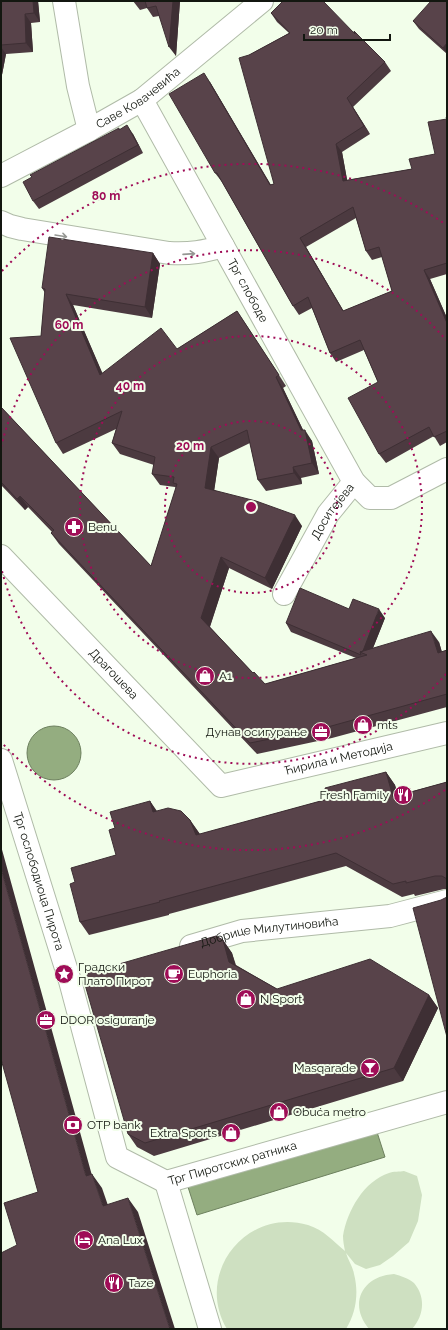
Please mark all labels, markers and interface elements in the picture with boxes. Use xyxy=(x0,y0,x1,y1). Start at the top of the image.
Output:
scale bar xyxy=(304,16,390,42)
text: 20 m xyxy=(310,23,338,37)
street label: Саве Ковачевића xyxy=(94,64,183,132)
text: 80 m xyxy=(92,189,120,203)
one-way arrow xyxy=(54,232,67,240)
one-way arrow xyxy=(182,250,195,257)
street label: Трг слободе xyxy=(225,256,271,325)
text: 60 m xyxy=(55,318,83,332)
text: 40 m xyxy=(116,379,144,393)
text: 20 m xyxy=(176,439,204,453)
street label: Доситејева xyxy=(308,481,357,542)
centre of rings xyxy=(244,500,258,514)
pharmacy icon: Benu xyxy=(63,516,85,538)
place label: Benu xyxy=(88,520,117,534)
street label: Драгошева xyxy=(86,646,141,702)
shop icon: A1 xyxy=(194,665,216,687)
place label: A1 xyxy=(219,669,232,683)
shop icon: mts xyxy=(352,714,374,736)
place label: mts xyxy=(377,718,398,732)
office icon: Дунав осигурање xyxy=(310,721,332,743)
place label: Дунав осигурање xyxy=(206,725,307,739)
street label: Ћирила и Методија xyxy=(283,739,394,778)
restaurant icon: Fresh Family xyxy=(392,784,414,806)
place label: Fresh Family xyxy=(319,788,389,802)
street label: Трг ослободиоца Пирота xyxy=(11,810,67,952)
street label: Добрице Милутиновића xyxy=(199,914,339,950)
place label: Градски Плато Пирот xyxy=(78,960,152,988)
place icon: Градски Плато Пирот xyxy=(53,963,75,985)
cafe icon: Euphoria xyxy=(163,963,185,985)
place label: Euphoria xyxy=(188,967,237,981)
shop icon: N Sport xyxy=(235,988,257,1010)
place label: N Sport xyxy=(260,992,302,1006)
office icon: DDOR osiguranje xyxy=(35,1009,57,1031)
place label: DDOR osiguranje xyxy=(60,1013,155,1027)
bar icon: Masqarade xyxy=(359,1057,381,1079)
place label: Masqarade xyxy=(294,1061,356,1075)
shop icon: Obuća metro xyxy=(268,1101,290,1123)
place label: Obuća metro xyxy=(293,1105,366,1119)
bank icon: OTP bank xyxy=(62,1114,84,1136)
place label: OTP bank xyxy=(87,1118,141,1132)
shop icon: Extra Sports xyxy=(220,1122,242,1144)
place label: Extra Sports xyxy=(150,1126,217,1140)
street label: Трг Пиротских ратника xyxy=(166,1138,298,1188)
hotel icon: Ana Lux xyxy=(73,1229,95,1251)
place label: Ana Lux xyxy=(98,1233,143,1247)
restaurant icon: Taze xyxy=(103,1272,125,1294)
place label: Taze xyxy=(128,1276,153,1290)

